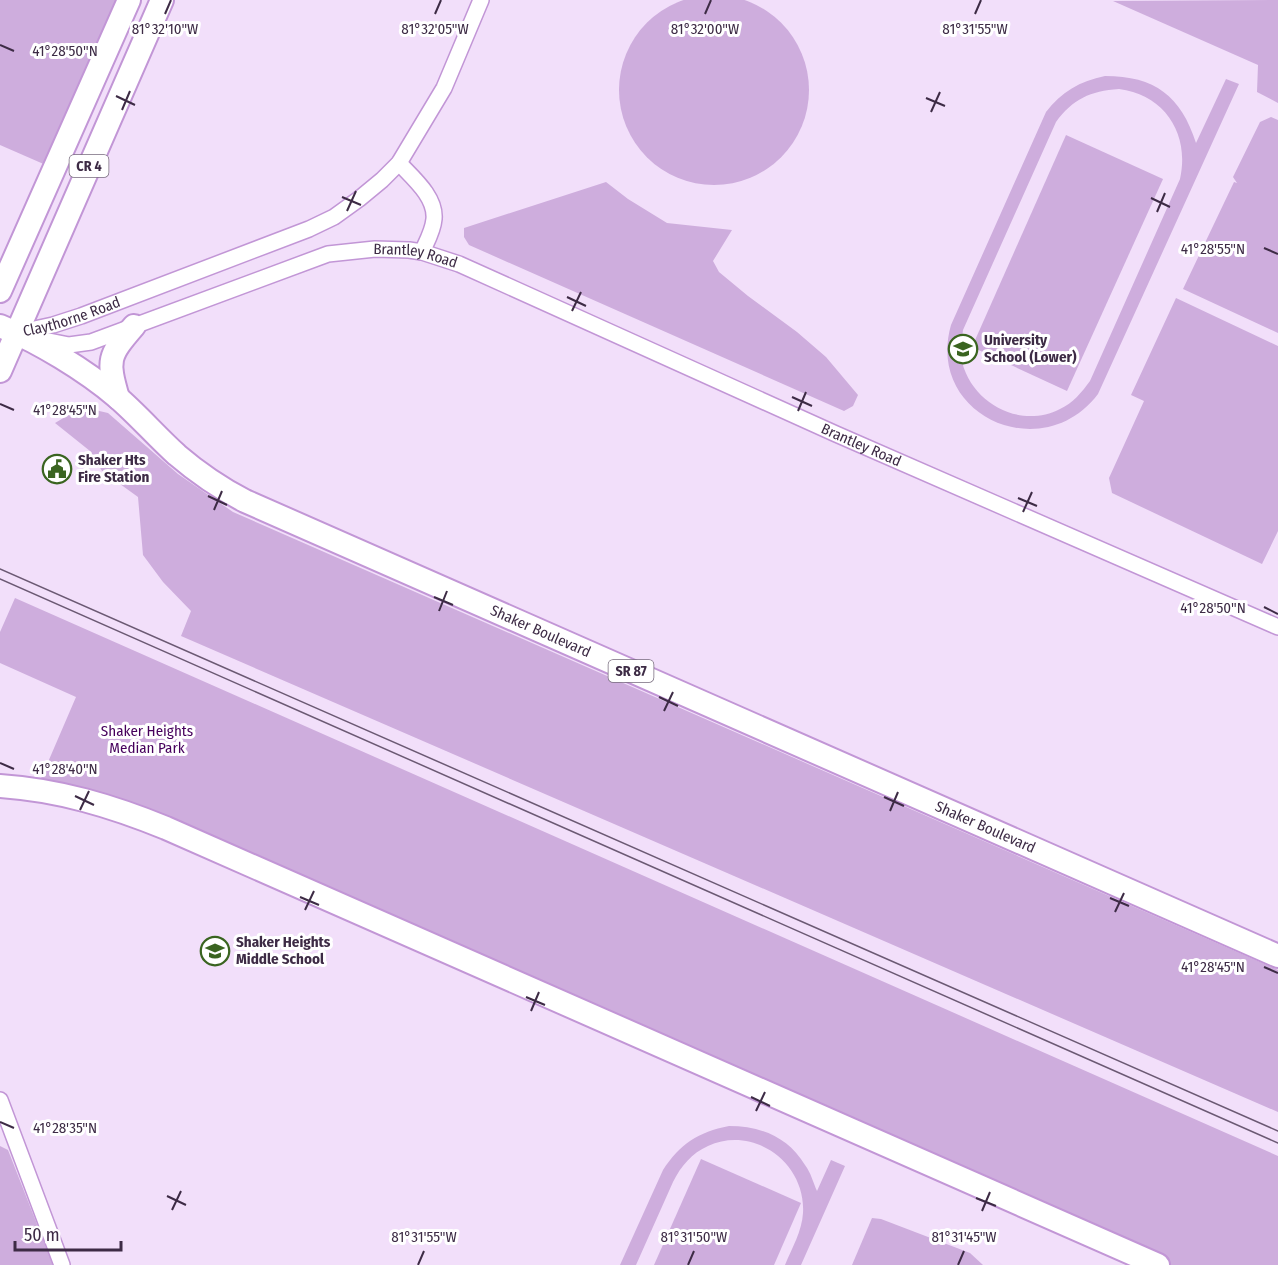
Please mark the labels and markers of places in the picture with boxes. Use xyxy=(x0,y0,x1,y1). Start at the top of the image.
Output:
place label: University School (Lower) xyxy=(984,331,1077,366)
school or university icon: University School (Lower) xyxy=(947,333,979,365)
place label: Shaker Hts Fire Station xyxy=(78,451,149,486)
public building icon: Shaker Hts Fire Station xyxy=(41,453,73,485)
place label: Shaker Heights Middle School xyxy=(236,933,331,968)
school or university icon: Shaker Heights Middle School xyxy=(199,935,231,967)

